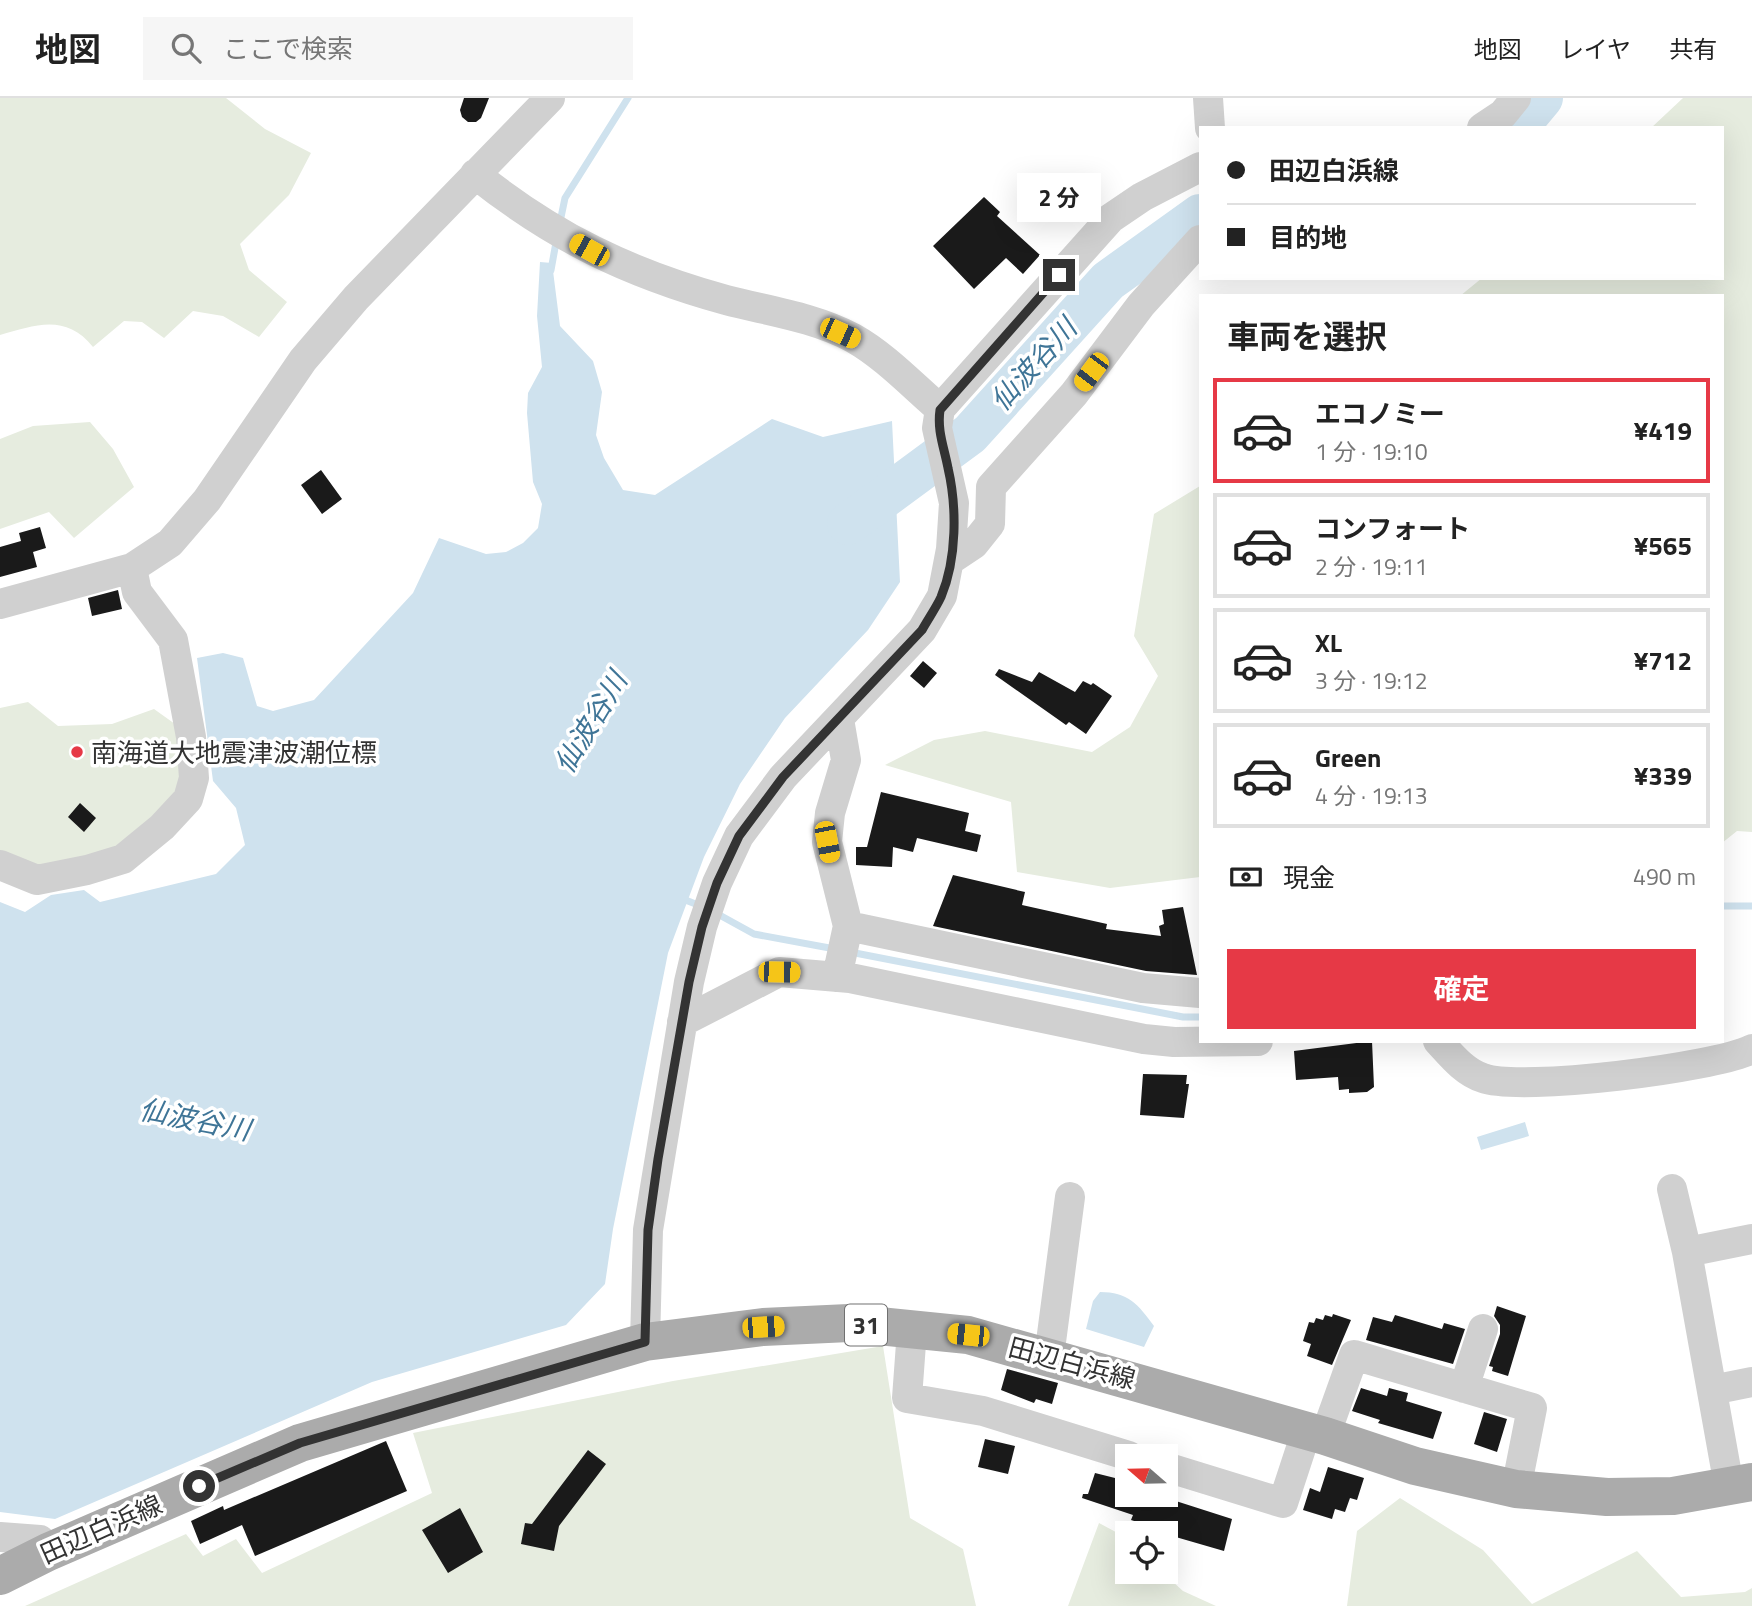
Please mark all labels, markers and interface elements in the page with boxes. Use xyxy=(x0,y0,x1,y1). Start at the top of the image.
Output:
search box xyxy=(143,17,633,80)
text: 地図 xyxy=(35,24,101,74)
icon: search xyxy=(167,29,205,67)
text: ここで検索 xyxy=(223,29,353,68)
text: 地図 xyxy=(1474,31,1522,67)
text: レイヤ xyxy=(1560,31,1631,67)
text: 共有 xyxy=(1669,31,1717,67)
text: 田辺白浜線 xyxy=(1269,151,1399,190)
callout: 2 分 xyxy=(1017,174,1101,222)
text: 2 分 xyxy=(1039,180,1079,215)
text: 目的地 xyxy=(1269,218,1347,257)
car xyxy=(566,231,613,269)
route end xyxy=(1043,259,1075,291)
water label: 仙波谷川 xyxy=(980,306,1088,420)
text: 車両を選択 xyxy=(1227,312,1387,360)
car xyxy=(817,315,864,351)
car xyxy=(1070,349,1113,395)
text: エコノミー xyxy=(1315,394,1445,433)
icon: car xyxy=(1231,399,1294,462)
text: ¥419 xyxy=(1634,411,1692,450)
text: 1 分 · 19:10 xyxy=(1315,434,1428,469)
text: コンフォート xyxy=(1315,509,1470,548)
icon: car xyxy=(1231,514,1294,577)
text: ¥565 xyxy=(1634,526,1692,565)
text: 2 分 · 19:11 xyxy=(1315,549,1428,584)
text: XL xyxy=(1315,623,1342,662)
icon: car xyxy=(1231,629,1294,692)
text: ¥712 xyxy=(1634,641,1692,680)
water label: 仙波谷川 xyxy=(543,660,639,781)
text: 3 分 · 19:12 xyxy=(1315,663,1428,698)
place label: 南海道大地震津波潮位標 xyxy=(91,733,377,772)
text: Green xyxy=(1315,738,1381,777)
marker: 南海道大地震津波潮位標 xyxy=(69,744,85,760)
icon: car xyxy=(1231,744,1294,807)
text: ¥339 xyxy=(1634,756,1692,795)
text: 4 分 · 19:13 xyxy=(1315,778,1428,813)
car xyxy=(813,819,842,865)
icon: cash xyxy=(1227,858,1265,896)
text: 現金 xyxy=(1283,858,1335,897)
text: 490 m xyxy=(1633,859,1696,894)
button: 確定 xyxy=(1227,949,1696,1029)
car xyxy=(758,961,801,983)
water label: 仙波谷川 xyxy=(136,1087,257,1151)
road number: 31 xyxy=(845,1304,887,1345)
car xyxy=(742,1315,785,1339)
car xyxy=(947,1322,990,1348)
street label: 田辺白浜線 xyxy=(1004,1327,1140,1399)
north arrow xyxy=(1115,1444,1178,1507)
map controls xyxy=(1115,1444,1178,1584)
route start xyxy=(183,1470,215,1502)
street label: 田辺白浜線 xyxy=(34,1485,168,1573)
button: locate xyxy=(1115,1521,1178,1584)

